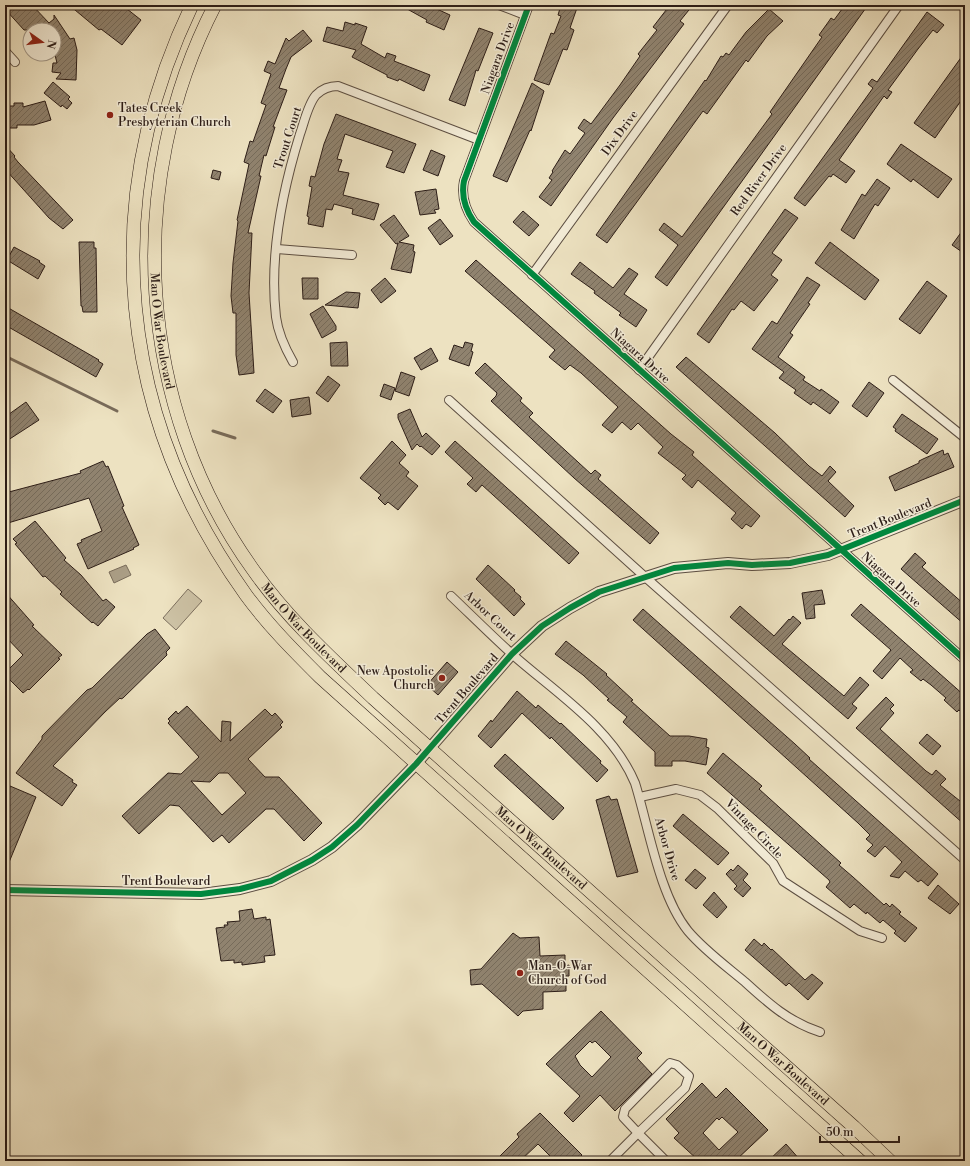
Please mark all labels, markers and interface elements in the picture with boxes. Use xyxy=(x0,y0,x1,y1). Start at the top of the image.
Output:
street label: Niagara Drive xyxy=(478,20,518,96)
north arrow xyxy=(22,22,62,62)
text: N xyxy=(43,38,59,50)
place label: Tates Creek Presbyterian Church xyxy=(118,101,231,130)
street label: Trout Court xyxy=(271,104,305,171)
street label: Dix Drive xyxy=(599,107,641,159)
marker: Tates Creek Presbyterian Church xyxy=(105,110,115,120)
street label: Red River Drive xyxy=(728,141,790,219)
street label: Man O War Boulevard xyxy=(147,272,178,391)
street label: Niagara Drive xyxy=(607,325,673,387)
street label: Trent Boulevard xyxy=(846,495,934,543)
street label: Niagara Drive xyxy=(858,549,924,611)
street label: Man O War Boulevard xyxy=(258,580,349,676)
street label: Arbor Court xyxy=(460,587,520,645)
street label: Trent Boulevard xyxy=(432,651,502,727)
place label: New Apostolic Church xyxy=(357,664,434,693)
marker: New Apostolic Church xyxy=(437,673,447,683)
street label: Vintage Circle xyxy=(721,795,786,862)
street label: Man O War Boulevard xyxy=(492,803,590,893)
street label: Arbor Drive xyxy=(651,815,683,882)
street label: Trent Boulevard xyxy=(122,874,210,889)
place label: Man-O-War Church of God xyxy=(528,959,607,988)
marker: Man-O-War Church of God xyxy=(515,968,525,978)
street label: Man O War Boulevard xyxy=(734,1019,832,1109)
scale bar xyxy=(820,1118,899,1144)
text: 50 m xyxy=(826,1125,854,1140)

